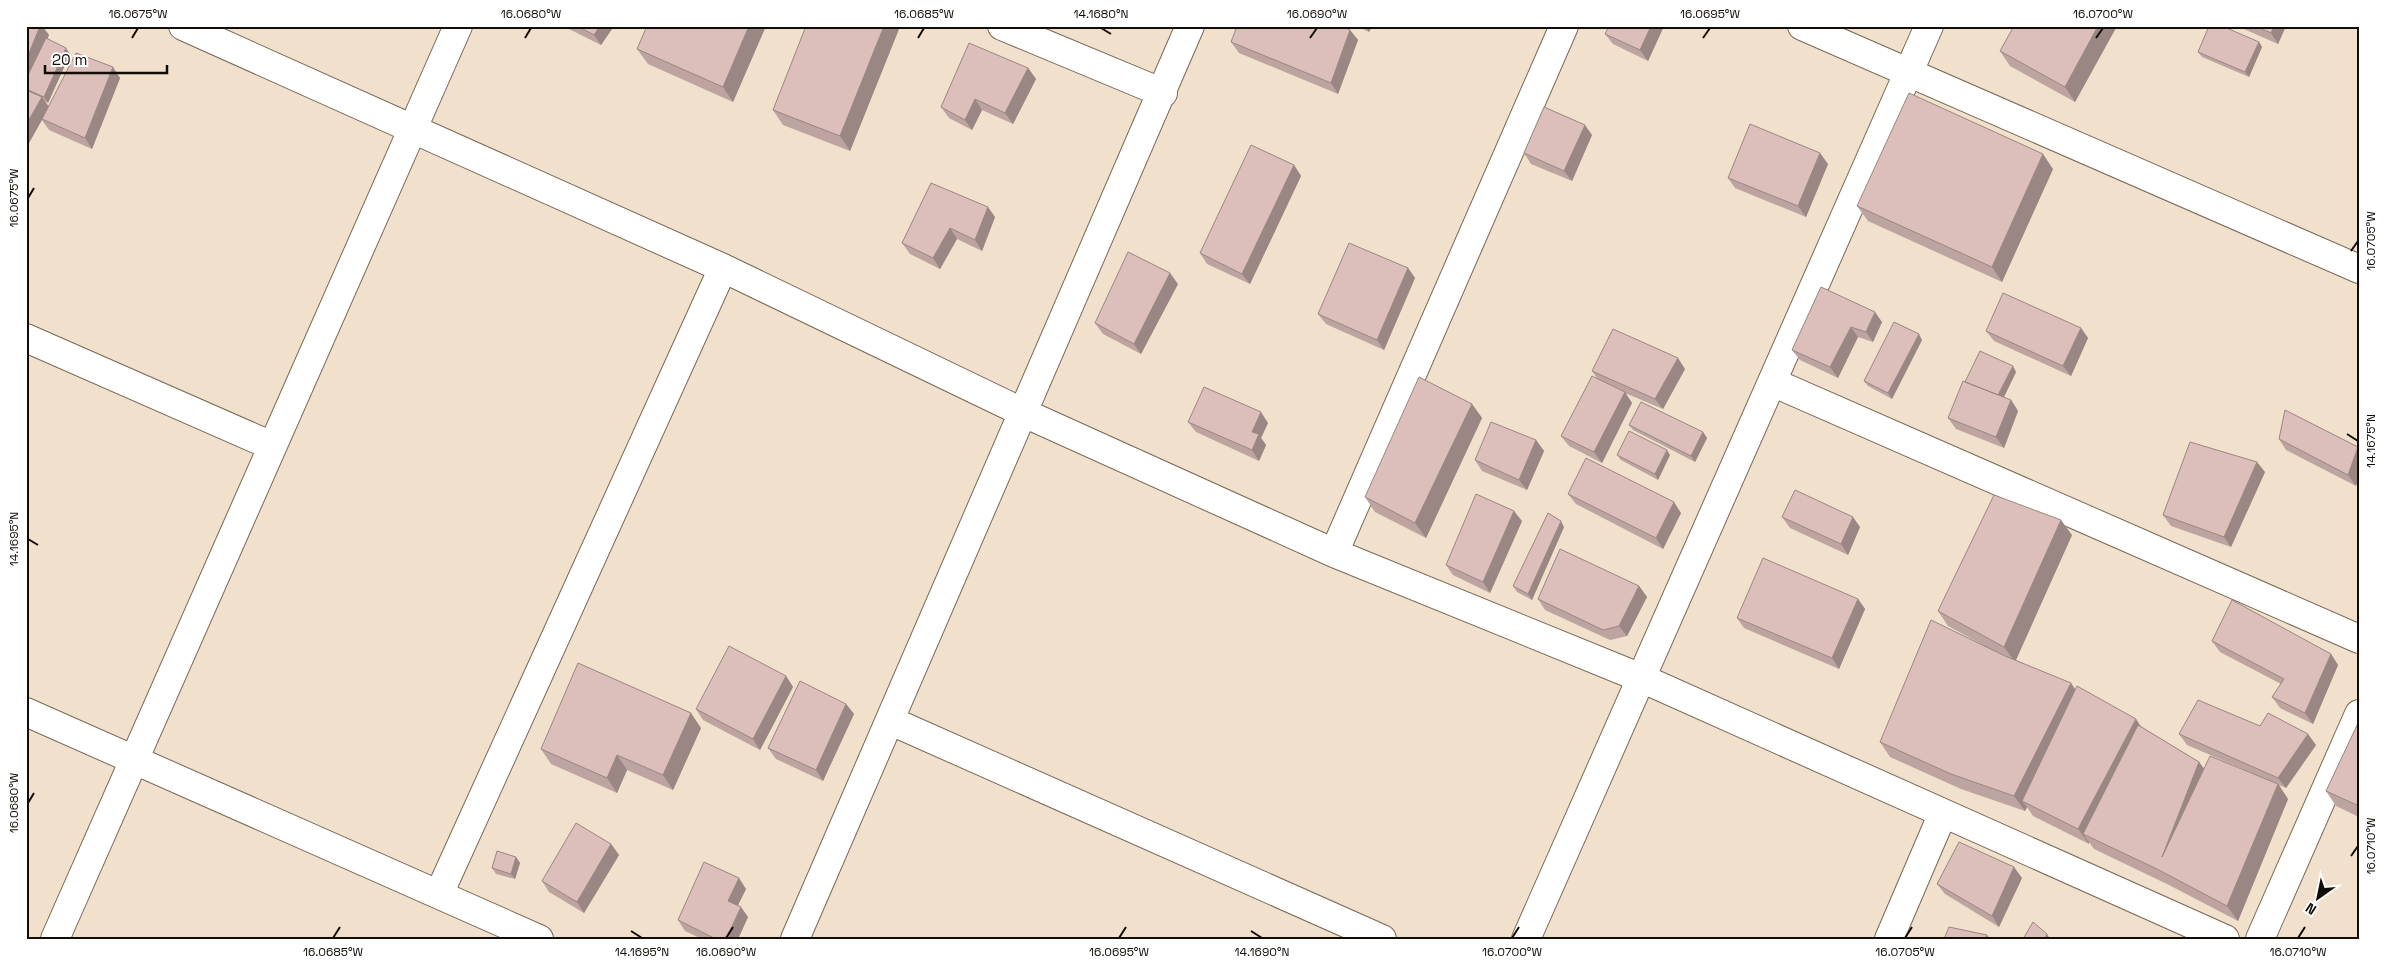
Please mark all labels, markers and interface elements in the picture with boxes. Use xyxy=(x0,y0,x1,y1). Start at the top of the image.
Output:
text: 16.0675°W xyxy=(108,6,168,22)
text: 16.0680°W xyxy=(501,6,562,22)
text: 16.0685°W xyxy=(894,6,954,22)
text: 14.1680°N xyxy=(1073,6,1129,22)
text: 16.0690°W xyxy=(1287,6,1348,22)
text: 16.0695°W xyxy=(1680,6,1740,22)
text: 16.0700°W xyxy=(2073,6,2133,22)
scale bar xyxy=(45,42,168,74)
text: 20 m xyxy=(52,50,87,69)
text: 16.0675°W xyxy=(6,168,22,228)
text: 16.0705°W xyxy=(2363,211,2379,271)
text: 14.1675°N xyxy=(2363,414,2379,468)
text: 14.1695°N xyxy=(6,512,22,566)
text: 16.0680°W xyxy=(6,772,22,833)
text: 16.0710°W xyxy=(2363,817,2379,875)
north arrow xyxy=(2292,872,2342,922)
text: N xyxy=(2302,899,2320,919)
text: 16.0685°W xyxy=(303,944,363,960)
text: 14.1695°N xyxy=(615,944,669,960)
text: 16.0690°W xyxy=(696,944,757,960)
text: 16.0695°W xyxy=(1089,944,1149,960)
text: 14.1690°N xyxy=(1234,944,1290,960)
text: 16.0700°W xyxy=(1482,944,1542,960)
text: 16.0705°W xyxy=(1875,944,1935,960)
text: 16.0710°W xyxy=(2269,944,2327,960)

